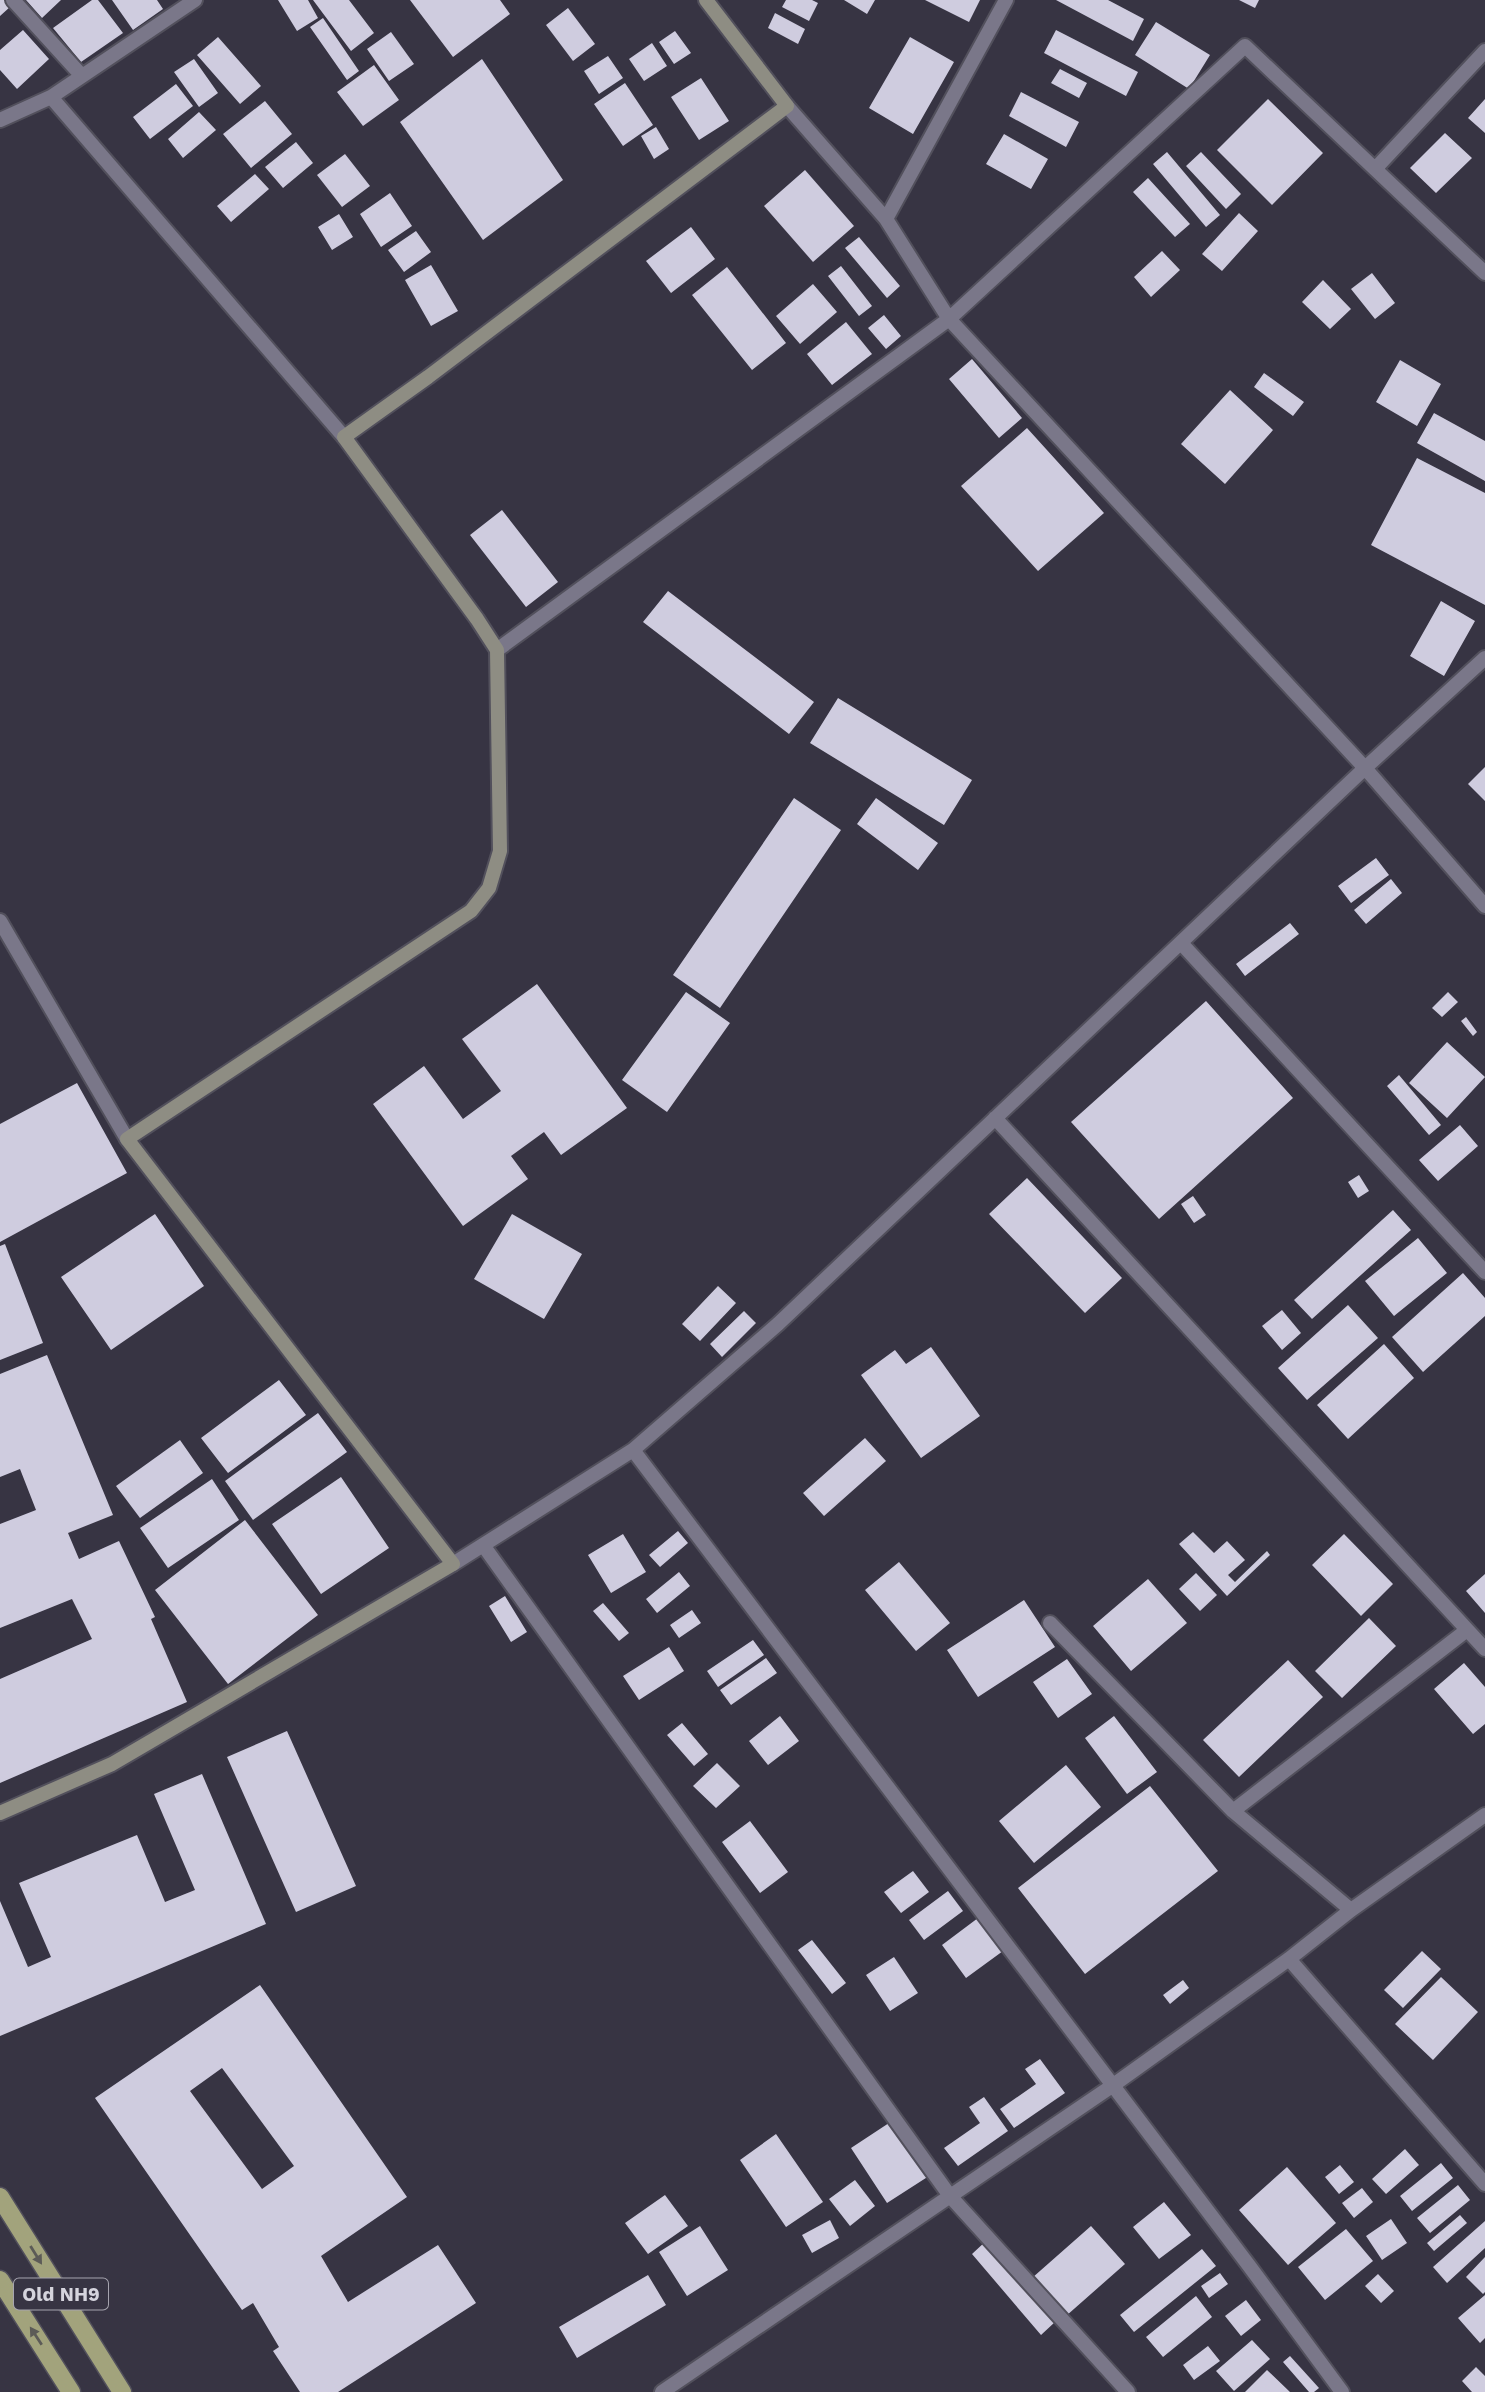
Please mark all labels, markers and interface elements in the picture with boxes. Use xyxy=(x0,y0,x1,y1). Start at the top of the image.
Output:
one-way arrow xyxy=(30,2245,43,2264)
road number: Old NH9 xyxy=(14,2278,108,2310)
one-way arrow xyxy=(29,2327,42,2346)

